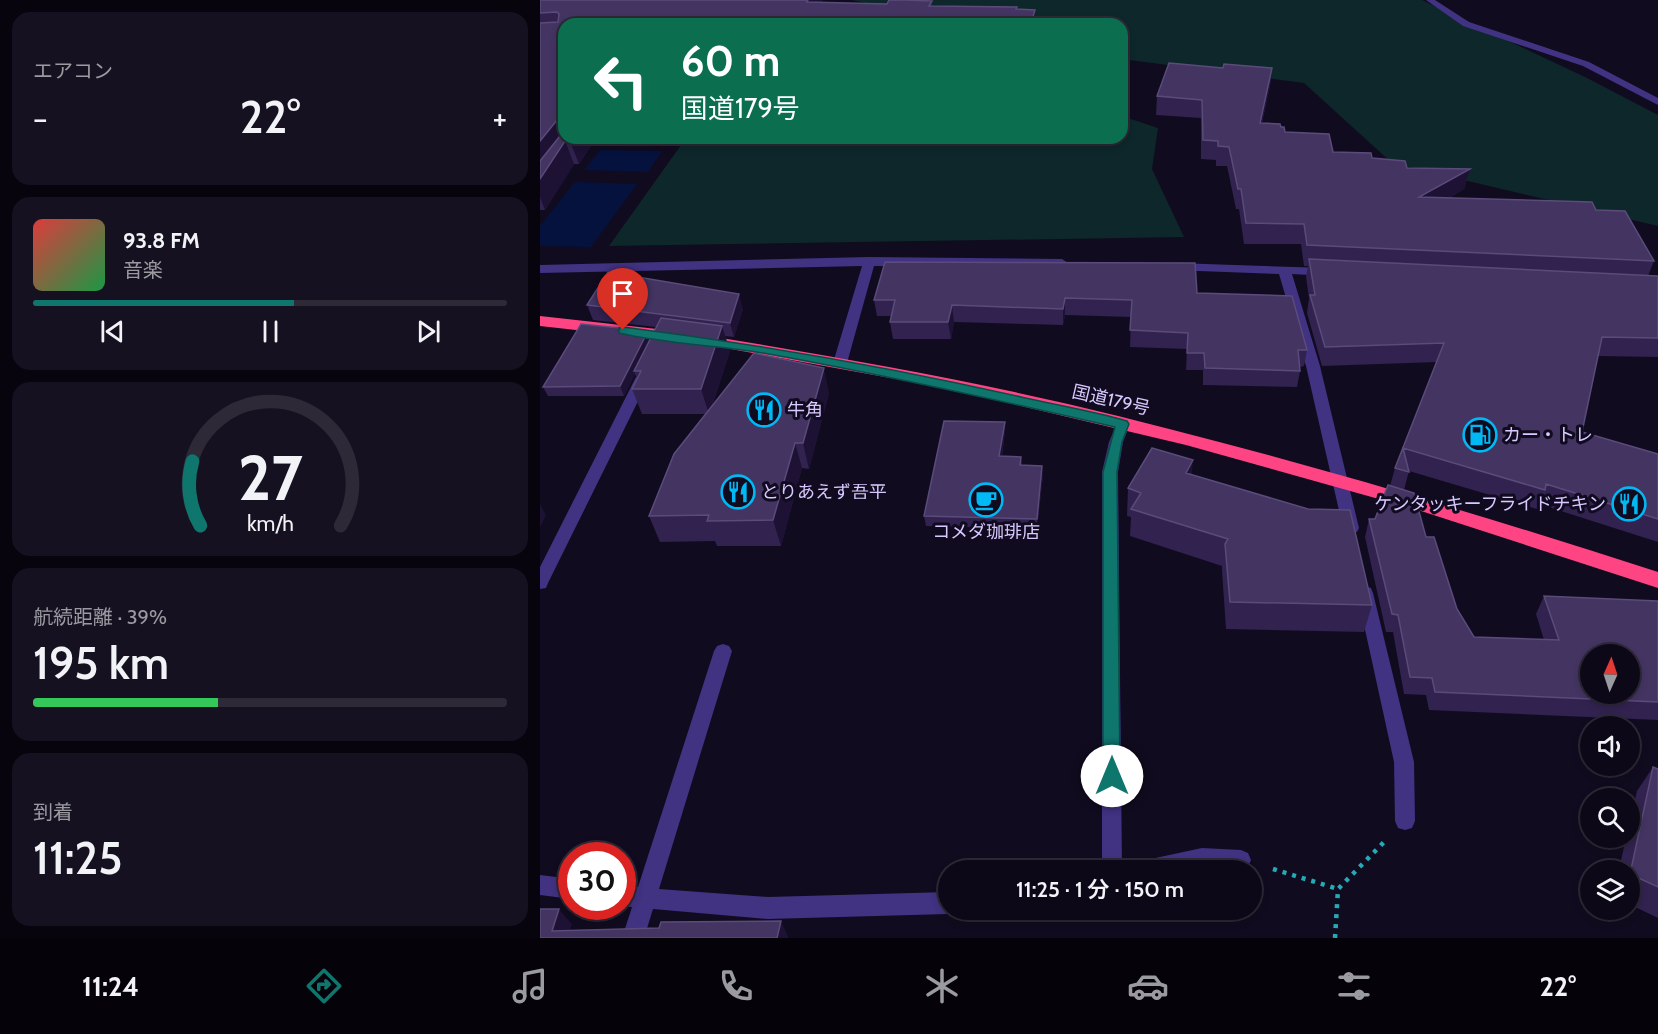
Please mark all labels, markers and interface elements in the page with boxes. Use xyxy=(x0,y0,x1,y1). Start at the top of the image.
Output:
text: 60 m xyxy=(681,35,780,87)
icon: left xyxy=(582,42,660,120)
text: エアコン xyxy=(33,59,113,83)
text: 22° xyxy=(240,90,300,144)
text: 国道179号 xyxy=(681,92,800,125)
text: − xyxy=(33,98,48,138)
text: + xyxy=(492,98,507,138)
text: 93.8 FM xyxy=(123,227,200,254)
text: 音楽 xyxy=(123,258,163,282)
pin xyxy=(597,268,648,330)
icon: arrive xyxy=(606,277,639,310)
icon: previous xyxy=(96,315,129,348)
icon: pause xyxy=(254,315,287,348)
icon: next xyxy=(412,315,445,348)
street label: 国道179号 xyxy=(1070,380,1152,420)
restaurant icon: 牛角 xyxy=(746,392,782,428)
place label: 牛角 xyxy=(787,399,823,421)
fuel station icon: カー・トレ xyxy=(1462,417,1498,453)
place label: カー・トレ xyxy=(1503,424,1593,446)
text: 27 xyxy=(238,440,303,516)
restaurant icon: とりあえず吾平 xyxy=(720,474,756,510)
place label: とりあえず吾平 xyxy=(761,481,887,503)
cafe icon: コメダ珈琲店 xyxy=(968,482,1004,518)
restaurant icon: ケンタッキーフライドチキン xyxy=(1611,486,1647,522)
place label: ケンタッキーフライドチキン xyxy=(1374,493,1606,515)
text: km/h xyxy=(247,510,293,536)
place label: コメダ珈琲店 xyxy=(932,521,1040,543)
text: 航続距離 · 39% xyxy=(33,605,167,629)
text: 195 km xyxy=(33,636,169,690)
north arrow xyxy=(1580,644,1640,704)
map controls xyxy=(1580,644,1640,920)
button: sound xyxy=(1580,716,1640,776)
position arrow xyxy=(1080,744,1144,808)
button: search xyxy=(1580,788,1640,848)
text: 到着 xyxy=(33,800,73,824)
text: 11:25 xyxy=(33,831,123,885)
speed limit sign: 30 xyxy=(558,842,636,920)
button: layers xyxy=(1580,860,1640,920)
text: 11:25 · 1 分 · 150 m xyxy=(1016,876,1184,903)
icon: directions xyxy=(303,965,345,1007)
icon: music xyxy=(509,965,551,1007)
icon: phone xyxy=(715,965,757,1007)
icon: climate xyxy=(921,965,963,1007)
icon: car xyxy=(1127,965,1169,1007)
icon: filters xyxy=(1333,965,1375,1007)
text: 11:24 xyxy=(82,970,139,1003)
text: 22° xyxy=(1540,970,1576,1003)

